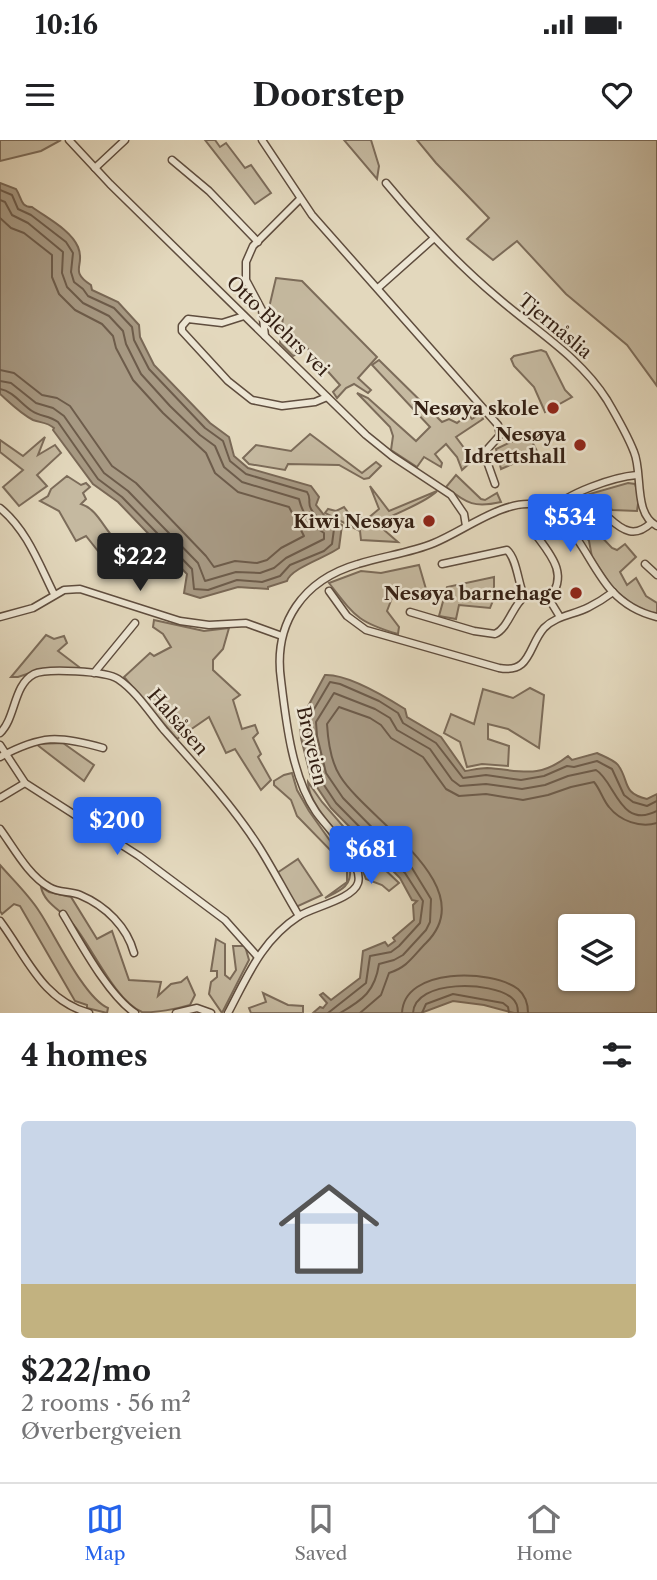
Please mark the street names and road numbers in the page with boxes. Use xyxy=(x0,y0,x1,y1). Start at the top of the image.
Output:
street label: Otto Blehrs vei xyxy=(222,271,334,381)
street label: Tjernåslia xyxy=(513,288,597,364)
street label: Halsåsen xyxy=(143,684,213,760)
street label: Broveien xyxy=(292,704,332,788)

